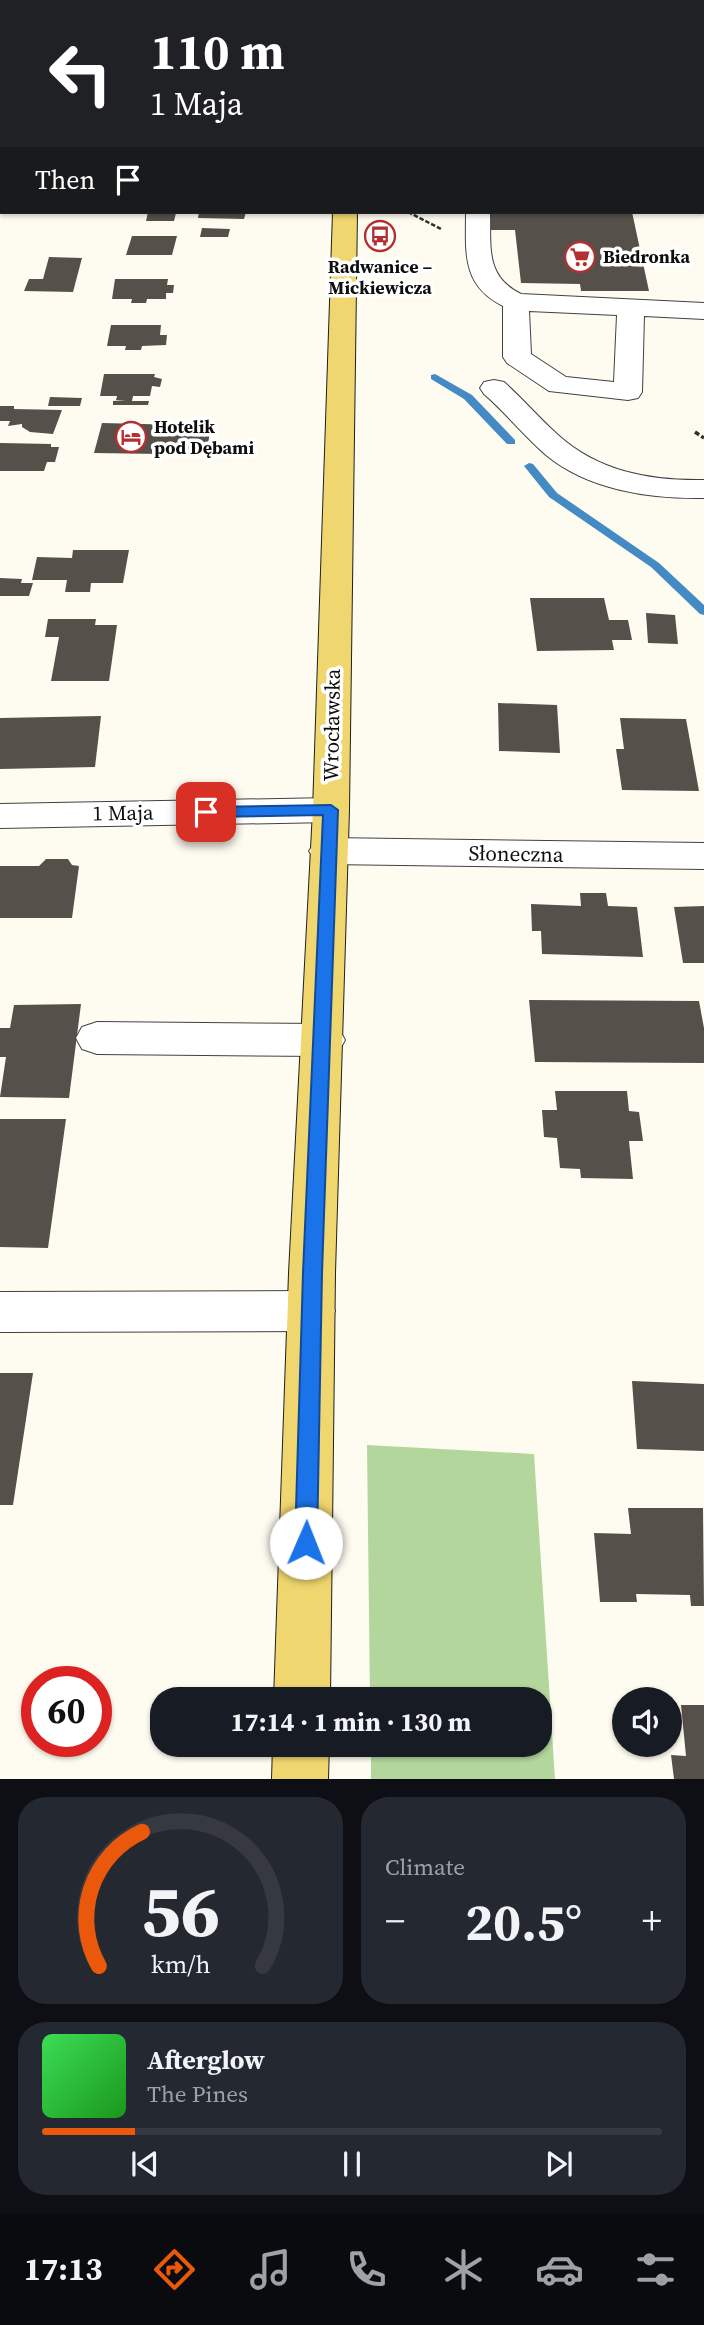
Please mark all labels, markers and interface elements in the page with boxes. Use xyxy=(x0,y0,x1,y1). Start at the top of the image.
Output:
text: 110 m xyxy=(150,18,285,85)
icon: left xyxy=(35,28,126,119)
text: 1 Maja xyxy=(150,82,243,126)
icon: arrive xyxy=(109,161,147,199)
text: Then xyxy=(35,162,95,198)
bus stop icon: Radwanice – Mickiewicza xyxy=(363,219,397,253)
supermarket icon: Biedronka xyxy=(563,240,597,274)
place label: Biedronka xyxy=(603,244,690,269)
place label: Radwanice – Mickiewicza xyxy=(328,254,432,300)
place label: Hotelik pod Dębami xyxy=(154,414,254,460)
hotel icon: Hotelik pod Dębami xyxy=(114,420,148,454)
street label: Wrocławska xyxy=(316,668,347,782)
pin xyxy=(176,782,236,842)
icon: arrive xyxy=(187,793,225,831)
street label: 1 Maja xyxy=(92,797,154,828)
street label: Słoneczna xyxy=(468,838,564,869)
position arrow xyxy=(269,1506,343,1580)
speed limit sign: 60 xyxy=(21,1666,112,1757)
map controls xyxy=(612,1687,682,1757)
button: sound xyxy=(612,1687,682,1757)
text: 17:14 · 1 min · 130 m xyxy=(231,1704,471,1740)
text: Climate xyxy=(385,1851,465,1883)
text: 56 xyxy=(141,1862,220,1961)
text: 20.5° xyxy=(465,1886,582,1957)
text: − xyxy=(385,1895,405,1947)
text: + xyxy=(642,1895,662,1947)
text: km/h xyxy=(151,1947,210,1981)
text: Afterglow xyxy=(147,2042,265,2078)
text: The Pines xyxy=(147,2078,248,2110)
icon: previous xyxy=(126,2145,164,2183)
icon: pause xyxy=(333,2145,371,2183)
icon: next xyxy=(540,2145,578,2183)
icon: directions xyxy=(150,2245,199,2294)
icon: music xyxy=(246,2245,295,2294)
icon: phone xyxy=(342,2245,391,2294)
icon: climate xyxy=(439,2245,488,2294)
icon: car xyxy=(535,2245,584,2294)
icon: filters xyxy=(631,2245,680,2294)
text: 17:13 xyxy=(24,2247,103,2291)

